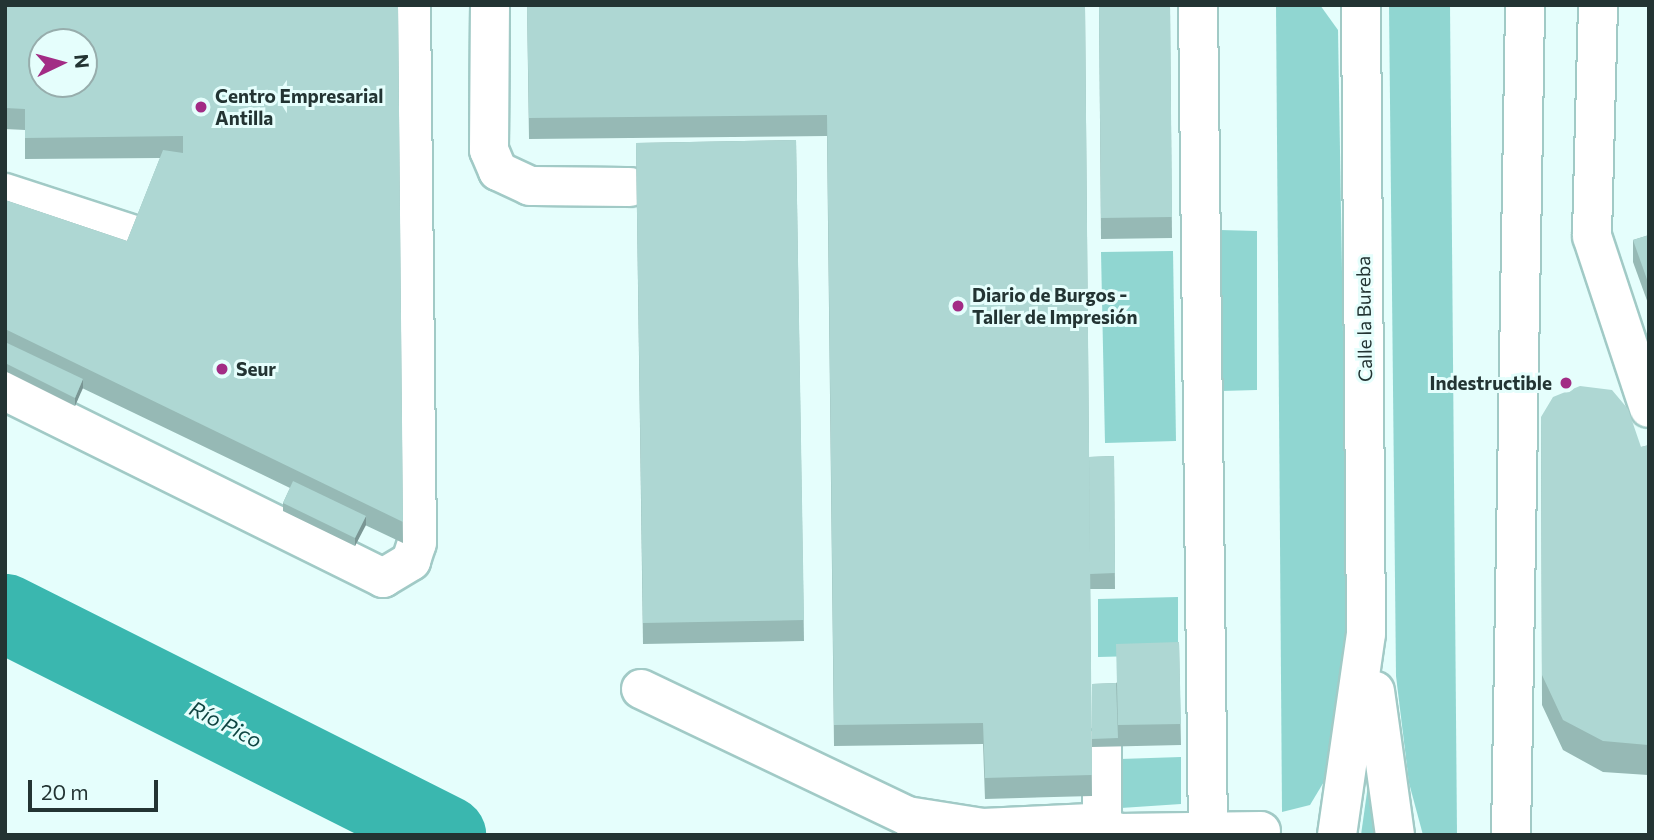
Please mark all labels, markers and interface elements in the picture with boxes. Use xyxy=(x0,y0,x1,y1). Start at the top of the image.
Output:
north arrow xyxy=(28,28,98,98)
text: N xyxy=(70,53,95,69)
place label: Centro Empresarial Antilla xyxy=(215,85,383,129)
marker: Centro Empresarial Antilla xyxy=(193,99,209,115)
street label: Calle la Bureba xyxy=(1352,256,1376,382)
place label: Diario de Burgos - Taller de Impresión xyxy=(972,284,1137,328)
marker: Diario de Burgos - Taller de Impresión xyxy=(950,298,966,314)
place label: Seur xyxy=(236,358,276,380)
marker: Seur xyxy=(214,361,230,377)
place label: Indestructible xyxy=(1430,372,1552,394)
marker: Indestructible xyxy=(1558,375,1574,391)
water label: Río Pico xyxy=(186,695,266,753)
scale bar xyxy=(32,766,161,810)
text: 20 m xyxy=(41,779,89,804)

